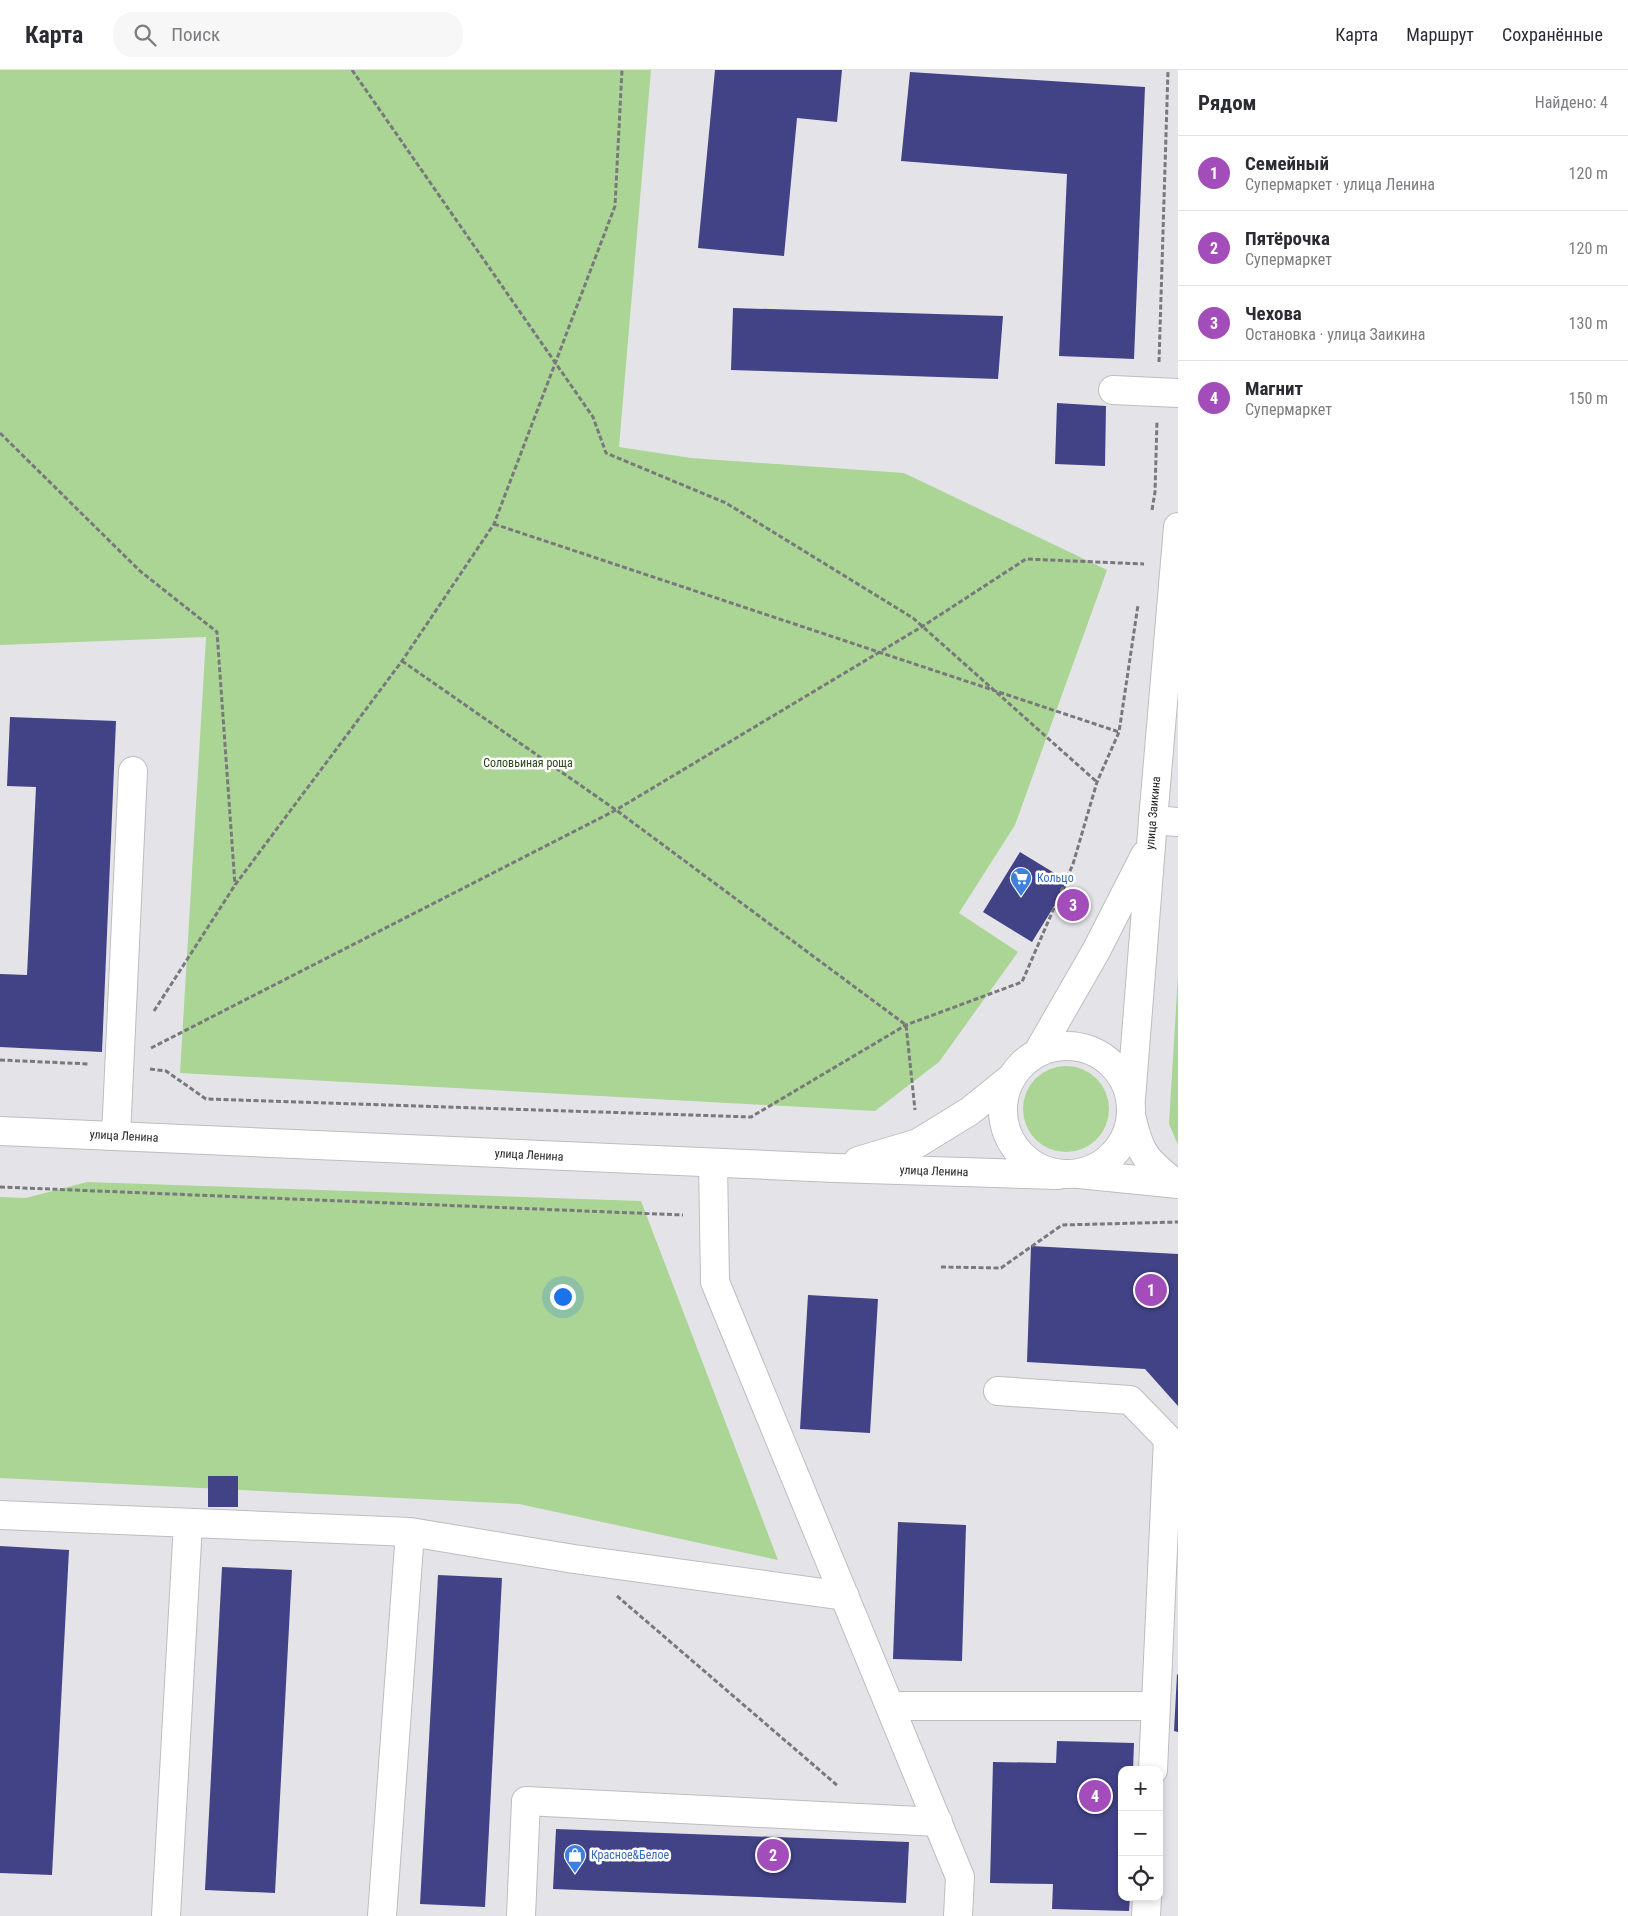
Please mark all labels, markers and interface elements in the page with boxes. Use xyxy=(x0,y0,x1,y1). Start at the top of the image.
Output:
search box xyxy=(113,12,463,57)
text: Карта xyxy=(25,21,83,49)
icon: search xyxy=(131,21,159,49)
text: Поиск xyxy=(171,23,220,46)
text: Карта xyxy=(1335,24,1378,45)
text: Маршрут xyxy=(1406,24,1474,45)
text: Сохранённые xyxy=(1502,24,1603,45)
text: Рядом xyxy=(1198,91,1257,115)
text: Найдено: 4 xyxy=(1535,93,1608,112)
text: Семейный xyxy=(1245,152,1329,175)
text: 1 xyxy=(1210,164,1218,183)
text: 120 m xyxy=(1569,164,1608,183)
text: Супермаркет · улица Ленина xyxy=(1245,175,1435,194)
text: Пятёрочка xyxy=(1245,227,1330,250)
text: 2 xyxy=(1210,239,1218,258)
text: 120 m xyxy=(1569,239,1608,258)
text: Супермаркет xyxy=(1245,250,1332,269)
text: Чехова xyxy=(1245,302,1302,325)
text: 3 xyxy=(1210,314,1218,333)
text: 130 m xyxy=(1569,314,1608,333)
text: Остановка · улица Заикина xyxy=(1245,325,1425,344)
text: Магнит xyxy=(1245,377,1303,400)
text: 4 xyxy=(1210,389,1218,408)
text: 150 m xyxy=(1569,389,1608,408)
text: Супермаркет xyxy=(1245,400,1332,419)
park label: Соловьиная роща xyxy=(483,756,573,770)
street label: улица Заикина xyxy=(1143,775,1163,850)
supermarket icon: Кольцо xyxy=(1009,866,1033,897)
place label: Кольцо xyxy=(1037,871,1074,885)
pin: 3 xyxy=(1057,886,1089,924)
street label: улица Ленина xyxy=(89,1127,159,1145)
street label: улица Ленина xyxy=(494,1146,564,1164)
street label: улица Ленина xyxy=(899,1163,969,1179)
pin: 1 xyxy=(1135,1271,1167,1309)
your location xyxy=(550,1284,576,1310)
map controls xyxy=(1118,1766,1163,1901)
button: + xyxy=(1118,1766,1163,1811)
pin: 4 xyxy=(1079,1777,1111,1815)
button: − xyxy=(1118,1811,1163,1856)
pin: 2 xyxy=(757,1836,789,1874)
shop icon: Красное&Белое xyxy=(563,1843,587,1874)
place label: Красное&Белое xyxy=(591,1848,669,1862)
button: locate xyxy=(1118,1856,1163,1901)

